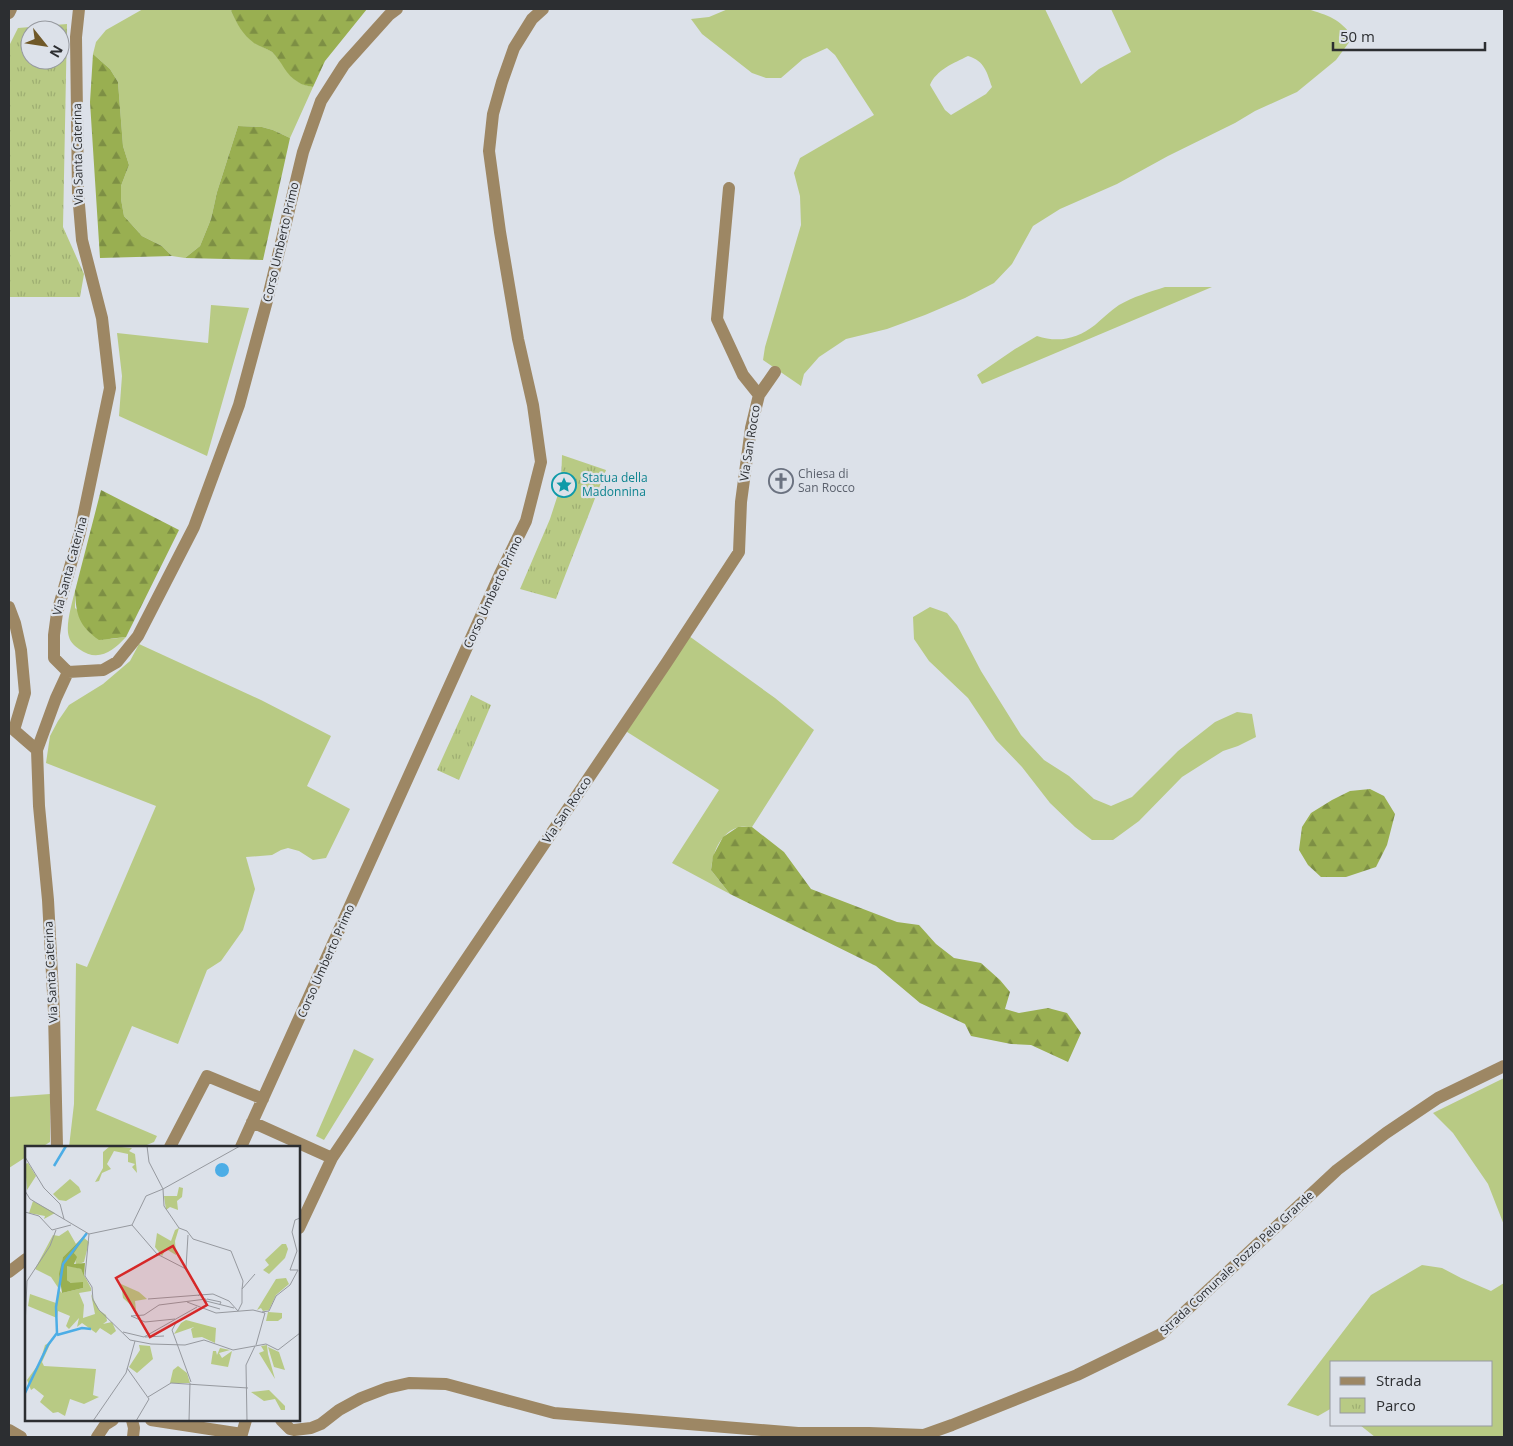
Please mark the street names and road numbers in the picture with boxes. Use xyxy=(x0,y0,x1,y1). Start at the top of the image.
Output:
street label: Via Santa Caterina xyxy=(68,103,87,205)
street label: Corso Umberto Primo xyxy=(258,180,303,304)
street label: Via San Rocco xyxy=(735,404,764,482)
street label: Via Santa Caterina xyxy=(48,514,91,617)
street label: Corso Umberto Primo xyxy=(459,533,526,651)
street label: Via San Rocco xyxy=(538,773,595,846)
street label: Corso Umberto Primo xyxy=(293,901,358,1020)
street label: Via Santa Caterina xyxy=(39,921,62,1023)
street label: Strada Comunale Pozzo Pelo Grande xyxy=(1156,1186,1318,1339)

